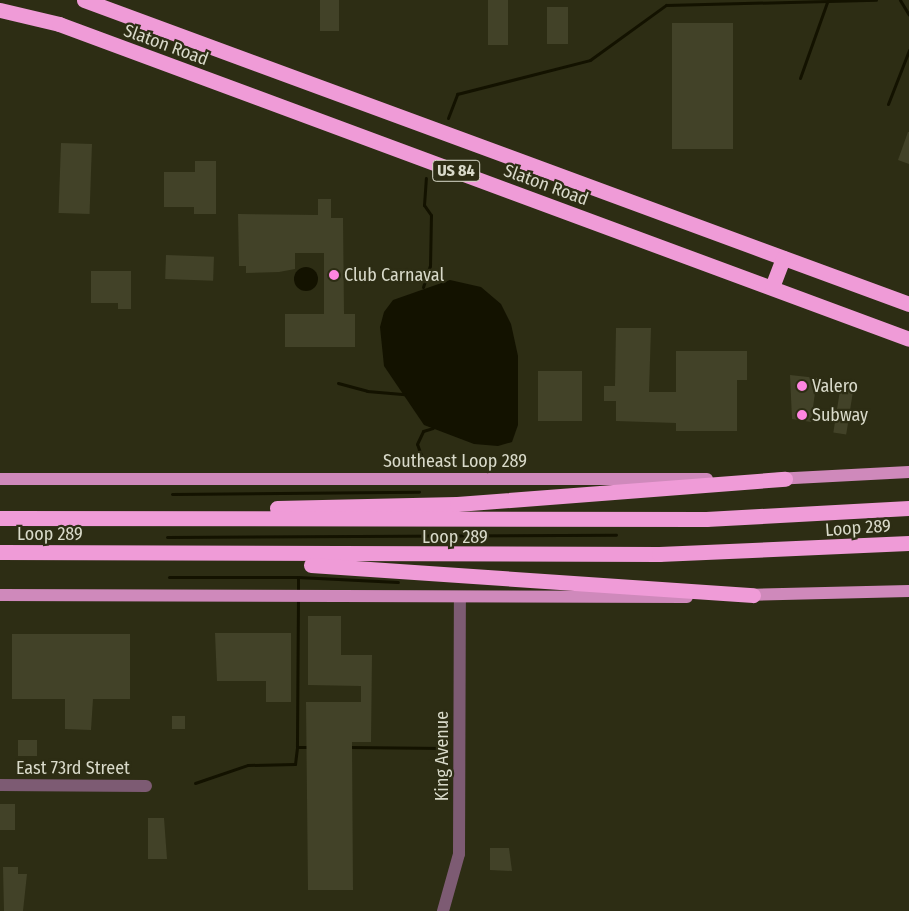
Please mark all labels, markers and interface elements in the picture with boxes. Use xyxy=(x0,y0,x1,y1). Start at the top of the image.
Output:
street label: Slaton Road xyxy=(121,20,211,70)
road number: US 84 xyxy=(431,158,481,185)
street label: Slaton Road xyxy=(501,160,591,210)
place label: Club Carnaval xyxy=(344,264,444,286)
marker: Club Carnaval xyxy=(328,269,340,281)
place label: Valero xyxy=(812,375,858,397)
marker: Valero xyxy=(796,380,808,392)
place label: Subway xyxy=(812,404,868,426)
marker: Subway xyxy=(796,409,808,421)
street label: Southeast Loop 289 xyxy=(383,450,527,472)
street label: Loop 289 xyxy=(824,515,892,541)
street label: Loop 289 xyxy=(17,523,83,545)
street label: Loop 289 xyxy=(422,526,488,548)
street label: King Avenue xyxy=(431,711,453,801)
street label: East 73rd Street xyxy=(16,757,130,779)

